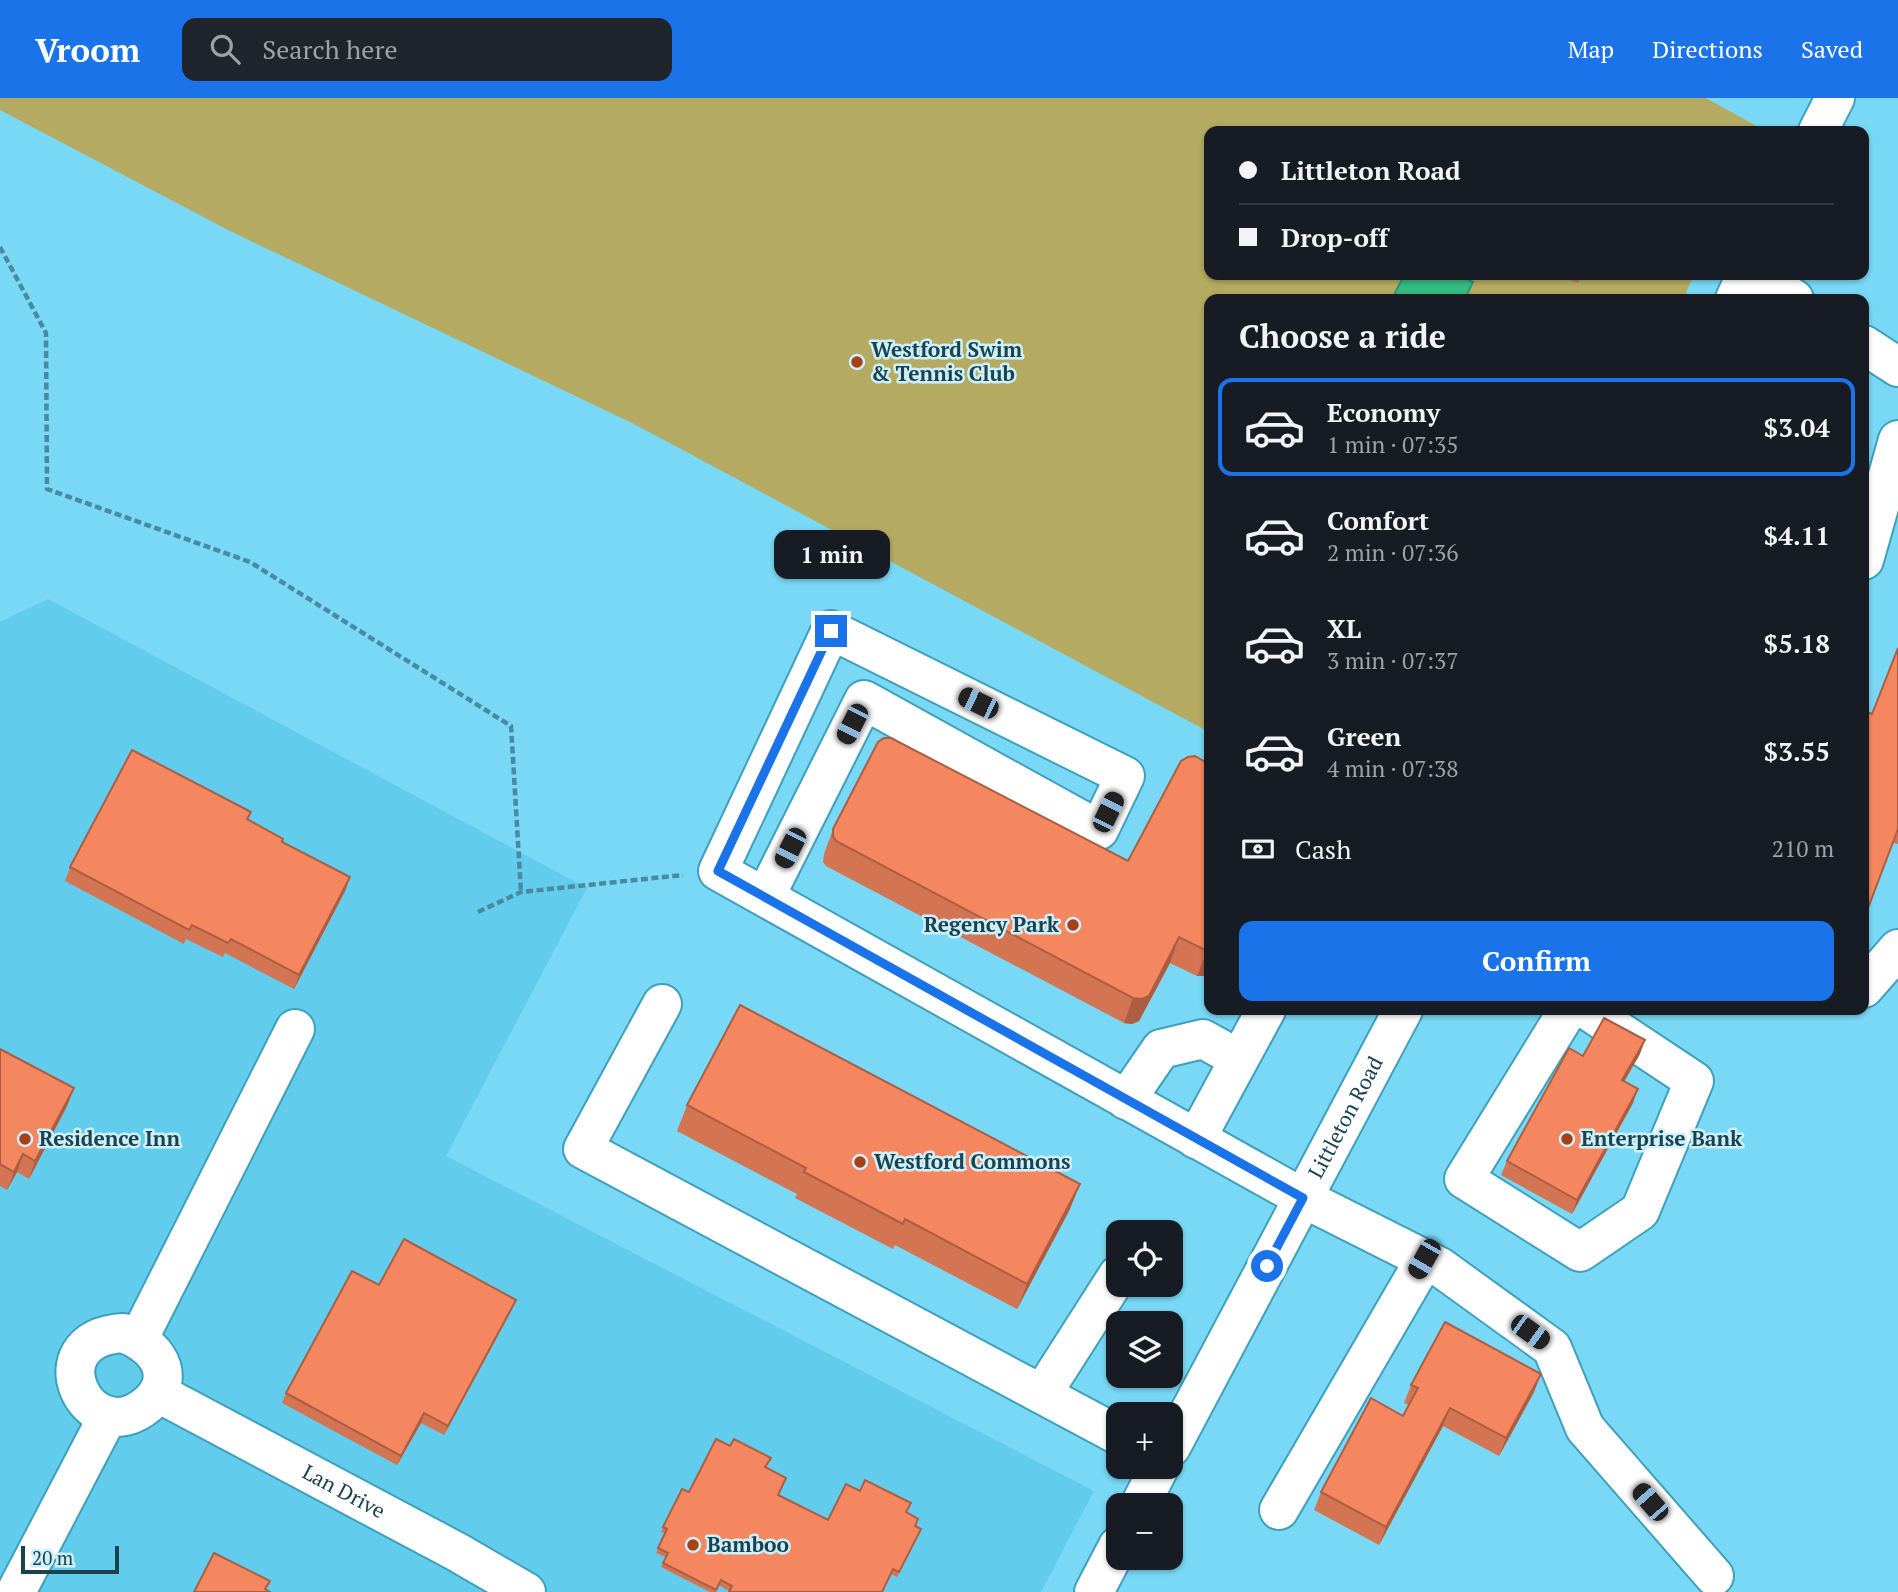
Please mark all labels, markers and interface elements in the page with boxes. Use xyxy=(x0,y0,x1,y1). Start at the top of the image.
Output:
search box xyxy=(182,18,672,81)
text: Vroom xyxy=(35,28,140,71)
icon: search xyxy=(206,30,244,68)
text: Search here xyxy=(262,32,397,66)
text: Map xyxy=(1568,33,1614,65)
text: Directions xyxy=(1652,33,1763,65)
text: Saved xyxy=(1801,33,1863,65)
text: Littleton Road xyxy=(1281,153,1460,187)
text: Drop-off xyxy=(1281,220,1388,254)
text: Choose a ride xyxy=(1239,315,1446,357)
place label: Westford Swim & Tennis Club xyxy=(871,335,1023,387)
marker: Westford Swim & Tennis Club xyxy=(849,354,865,370)
text: Economy xyxy=(1327,395,1440,429)
icon: car xyxy=(1243,396,1306,459)
text: $3.04 xyxy=(1764,410,1830,444)
text: 1 min · 07:35 xyxy=(1327,429,1459,460)
text: Comfort xyxy=(1327,503,1429,537)
icon: car xyxy=(1243,504,1306,567)
text: $4.11 xyxy=(1764,518,1830,552)
callout: 1 min xyxy=(773,530,889,578)
text: 2 min · 07:36 xyxy=(1327,537,1459,568)
text: 1 min xyxy=(801,539,863,570)
text: XL xyxy=(1327,611,1361,645)
icon: car xyxy=(1243,612,1306,675)
route end xyxy=(815,615,847,647)
text: $5.18 xyxy=(1764,626,1830,660)
text: 3 min · 07:37 xyxy=(1327,645,1459,676)
car xyxy=(955,684,1002,722)
car xyxy=(834,701,871,747)
text: Green xyxy=(1327,719,1401,753)
icon: car xyxy=(1243,720,1306,783)
text: $3.55 xyxy=(1764,734,1830,768)
text: 4 min · 07:38 xyxy=(1327,753,1459,784)
car xyxy=(1090,789,1127,835)
car xyxy=(772,825,809,871)
icon: cash xyxy=(1239,830,1277,868)
text: Cash xyxy=(1295,832,1351,866)
text: 210 m xyxy=(1772,833,1834,864)
place label: Regency Park xyxy=(924,910,1060,938)
marker: Regency Park xyxy=(1065,917,1081,933)
button: Confirm xyxy=(1239,921,1834,1001)
street label: Littleton Road xyxy=(1301,1051,1389,1183)
place label: Residence Inn xyxy=(39,1124,180,1152)
place label: Enterprise Bank xyxy=(1581,1124,1743,1152)
marker: Residence Inn xyxy=(17,1131,33,1147)
marker: Enterprise Bank xyxy=(1559,1131,1575,1147)
place label: Westford Commons xyxy=(874,1147,1071,1175)
marker: Westford Commons xyxy=(852,1154,868,1170)
map controls xyxy=(1106,1220,1183,1570)
button: locate xyxy=(1106,1220,1183,1297)
car xyxy=(1405,1236,1444,1282)
route start xyxy=(1251,1250,1283,1282)
button: layers xyxy=(1106,1311,1183,1388)
car xyxy=(1507,1311,1554,1353)
button: + xyxy=(1106,1402,1183,1479)
street label: Lan Drive xyxy=(298,1457,390,1524)
car xyxy=(1629,1479,1672,1525)
button: − xyxy=(1106,1493,1183,1570)
place label: Bamboo xyxy=(707,1530,789,1558)
marker: Bamboo xyxy=(685,1537,701,1553)
scale bar xyxy=(21,1543,119,1575)
text: 20 m xyxy=(32,1545,73,1570)

